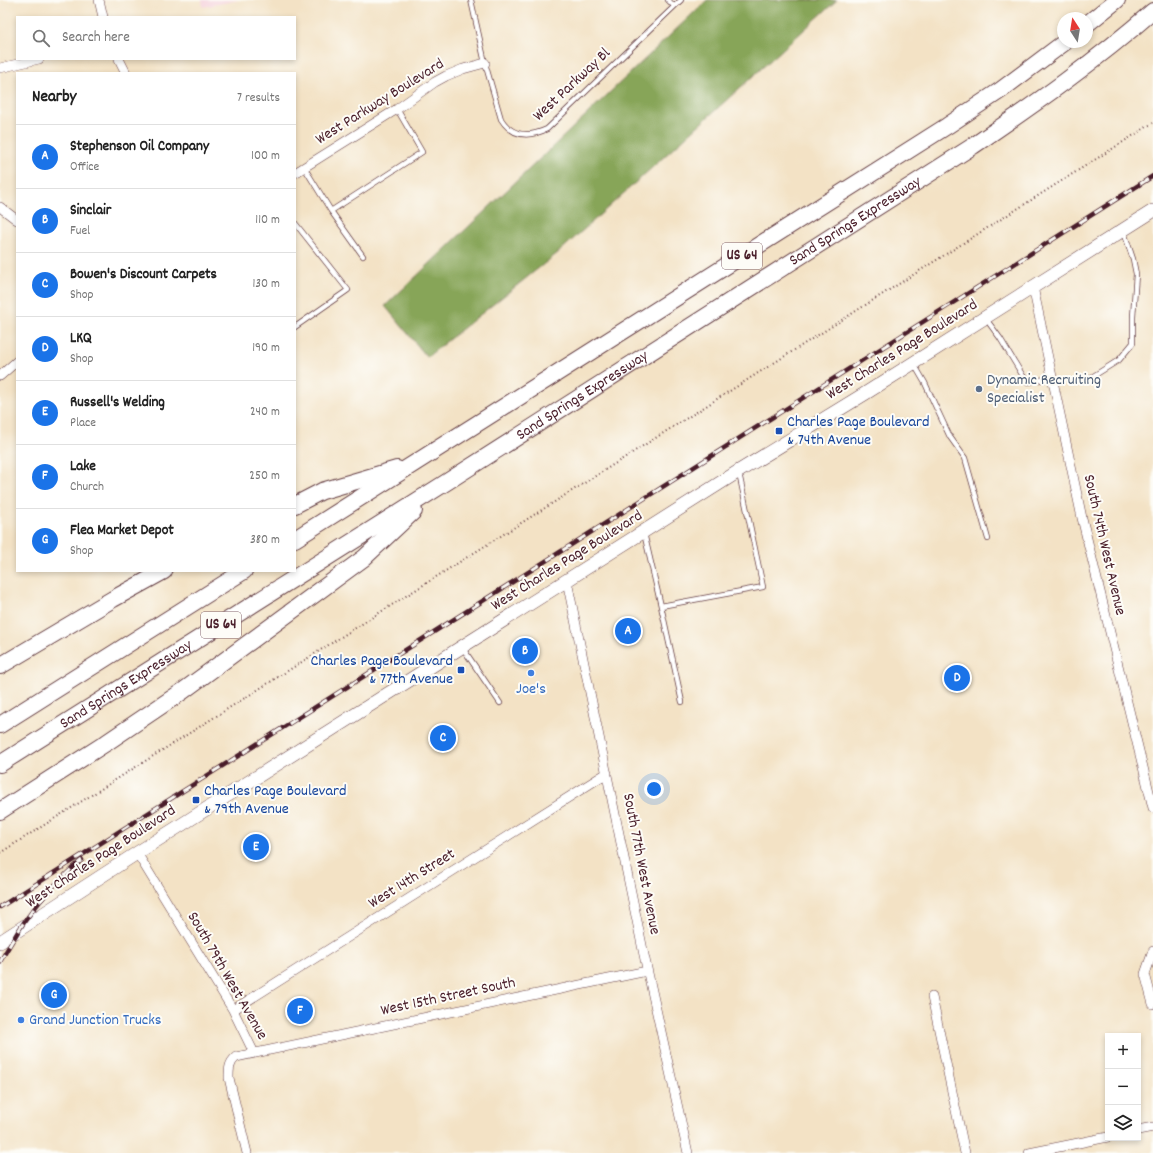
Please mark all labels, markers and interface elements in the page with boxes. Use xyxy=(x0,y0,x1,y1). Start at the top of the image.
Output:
north arrow xyxy=(1057,12,1093,48)
search box xyxy=(16,16,296,60)
icon: search xyxy=(30,27,52,49)
text: Search here xyxy=(62,27,130,49)
street label: West Parkway Bl xyxy=(528,43,616,127)
street label: West Parkway Boulevard xyxy=(311,53,449,151)
text: Nearby xyxy=(32,86,76,110)
text: 7 results xyxy=(237,89,280,108)
text: Stephenson Oil Company xyxy=(70,136,209,158)
text: A xyxy=(41,147,49,166)
text: 100 m xyxy=(251,147,280,166)
text: Office xyxy=(70,158,99,177)
street label: Sand Springs Expressway xyxy=(785,170,926,272)
text: Sinclair xyxy=(70,200,111,222)
text: B xyxy=(42,211,48,230)
text: 110 m xyxy=(255,211,280,230)
text: Fuel xyxy=(70,222,90,241)
road number: US 64 xyxy=(722,243,762,269)
text: Bowen's Discount Carpets xyxy=(70,264,217,286)
text: C xyxy=(42,275,48,294)
text: 130 m xyxy=(252,275,280,294)
text: Shop xyxy=(70,286,93,305)
street label: West Charles Page Boulevard xyxy=(822,294,982,406)
text: LKQ xyxy=(70,328,92,350)
text: D xyxy=(42,339,48,358)
text: 190 m xyxy=(252,339,280,358)
street label: Sand Springs Expressway xyxy=(512,344,653,446)
text: Shop xyxy=(70,350,93,369)
place label: Dynamic Recruiting Specialist xyxy=(987,369,1101,410)
marker: Dynamic Recruiting Specialist xyxy=(974,384,984,394)
text: Russell's Welding xyxy=(70,392,165,414)
text: E xyxy=(42,403,48,422)
text: 240 m xyxy=(250,403,280,422)
place label: Charles Page Boulevard & 74th Avenue xyxy=(787,411,929,452)
text: Place xyxy=(70,414,96,433)
marker: Charles Page Boulevard & 74th Avenue xyxy=(774,426,784,436)
text: Lake xyxy=(70,456,96,478)
text: F xyxy=(42,467,48,486)
text: 250 m xyxy=(249,467,280,486)
street label: South 74th West Avenue xyxy=(1077,472,1131,618)
text: Church xyxy=(70,478,104,497)
street label: West Charles Page Boulevard xyxy=(487,505,647,617)
text: Flea Market Depot xyxy=(70,520,174,542)
text: G xyxy=(42,531,48,550)
text: 380 m xyxy=(250,531,280,550)
text: Shop xyxy=(70,542,93,561)
road number: US 64 xyxy=(201,612,241,638)
pin: A xyxy=(615,616,641,646)
street label: Sand Springs Expressway xyxy=(55,634,197,735)
pin: B xyxy=(512,636,538,666)
place label: Charles Page Boulevard & 77th Avenue xyxy=(311,650,453,691)
pin: D xyxy=(944,663,970,693)
marker: Charles Page Boulevard & 77th Avenue xyxy=(456,665,466,675)
marker: Joe's xyxy=(526,668,536,678)
place label: Joe's xyxy=(516,678,546,701)
pin: C xyxy=(430,723,456,753)
your location xyxy=(644,779,664,799)
place label: Charles Page Boulevard & 79th Avenue xyxy=(204,780,346,821)
street label: South 77th West Avenue xyxy=(616,791,666,937)
marker: Charles Page Boulevard & 79th Avenue xyxy=(191,795,201,805)
street label: West Charles Page Boulevard xyxy=(21,800,181,914)
pin: E xyxy=(243,832,269,862)
street label: West 14th Street xyxy=(364,843,460,915)
street label: South 79th West Avenue xyxy=(181,908,273,1044)
street label: West 15th Street South xyxy=(379,971,517,1023)
pin: G xyxy=(41,980,67,1010)
pin: F xyxy=(287,996,313,1026)
place label: Grand Junction Trucks xyxy=(29,1009,162,1032)
marker: Grand Junction Trucks xyxy=(16,1015,26,1025)
map controls xyxy=(1105,1033,1141,1141)
button: + xyxy=(1105,1033,1141,1069)
button: − xyxy=(1105,1069,1141,1105)
button: layers xyxy=(1105,1105,1141,1141)

